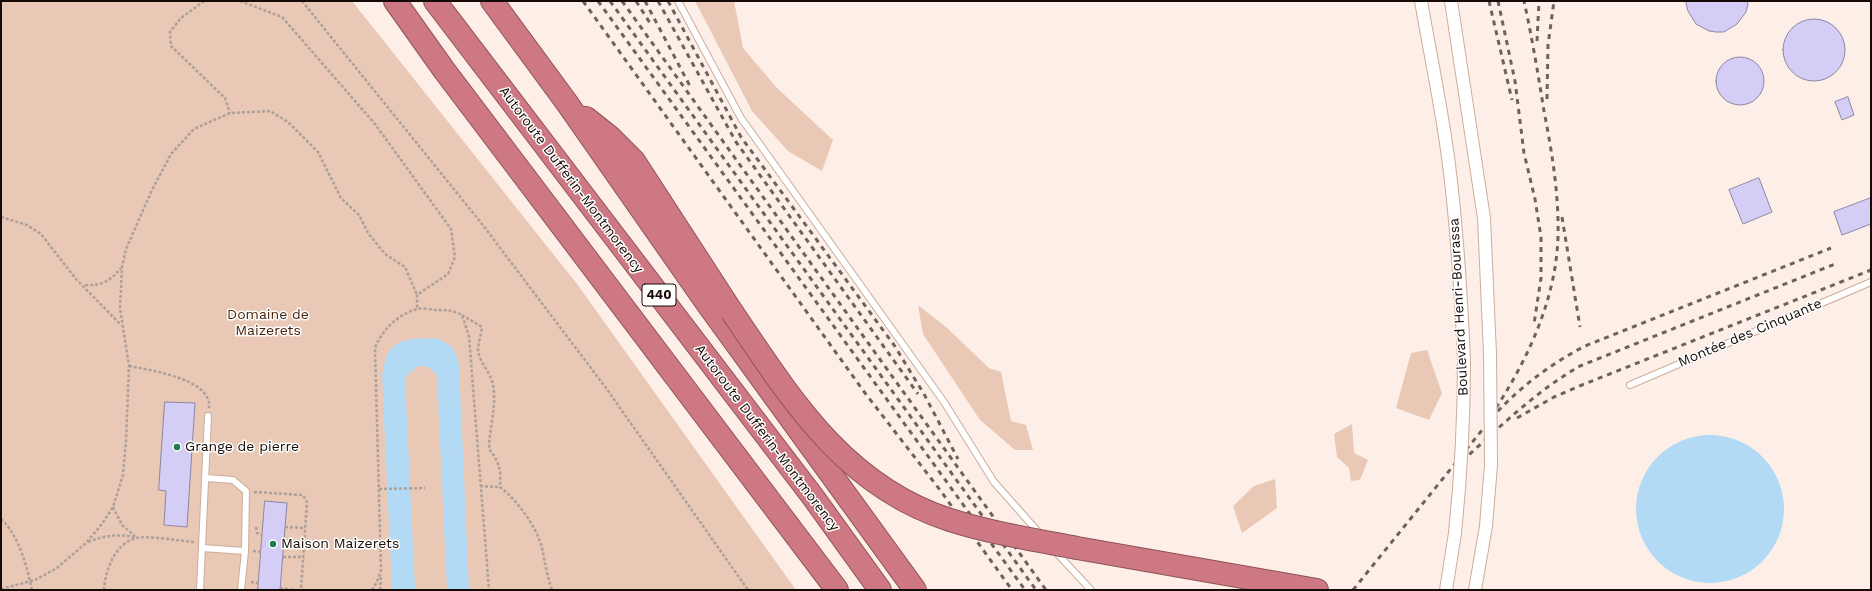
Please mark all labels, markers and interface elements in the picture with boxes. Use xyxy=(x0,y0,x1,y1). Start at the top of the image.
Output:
street label: Autoroute Dufferin-Montmorency xyxy=(495,83,647,277)
street label: Boulevard Henri-Bourassa xyxy=(1446,218,1472,396)
road number: 440 xyxy=(642,284,676,306)
street label: Montée des Cinquante xyxy=(1676,295,1824,371)
park label: Domaine de Maizerets xyxy=(227,307,309,340)
street label: Autoroute Dufferin-Montmorency xyxy=(691,341,843,535)
place label: Grange de pierre xyxy=(185,439,299,455)
marker: Grange de pierre xyxy=(172,442,182,452)
place label: Maison Maizerets xyxy=(281,536,399,552)
marker: Maison Maizerets xyxy=(268,539,278,549)

